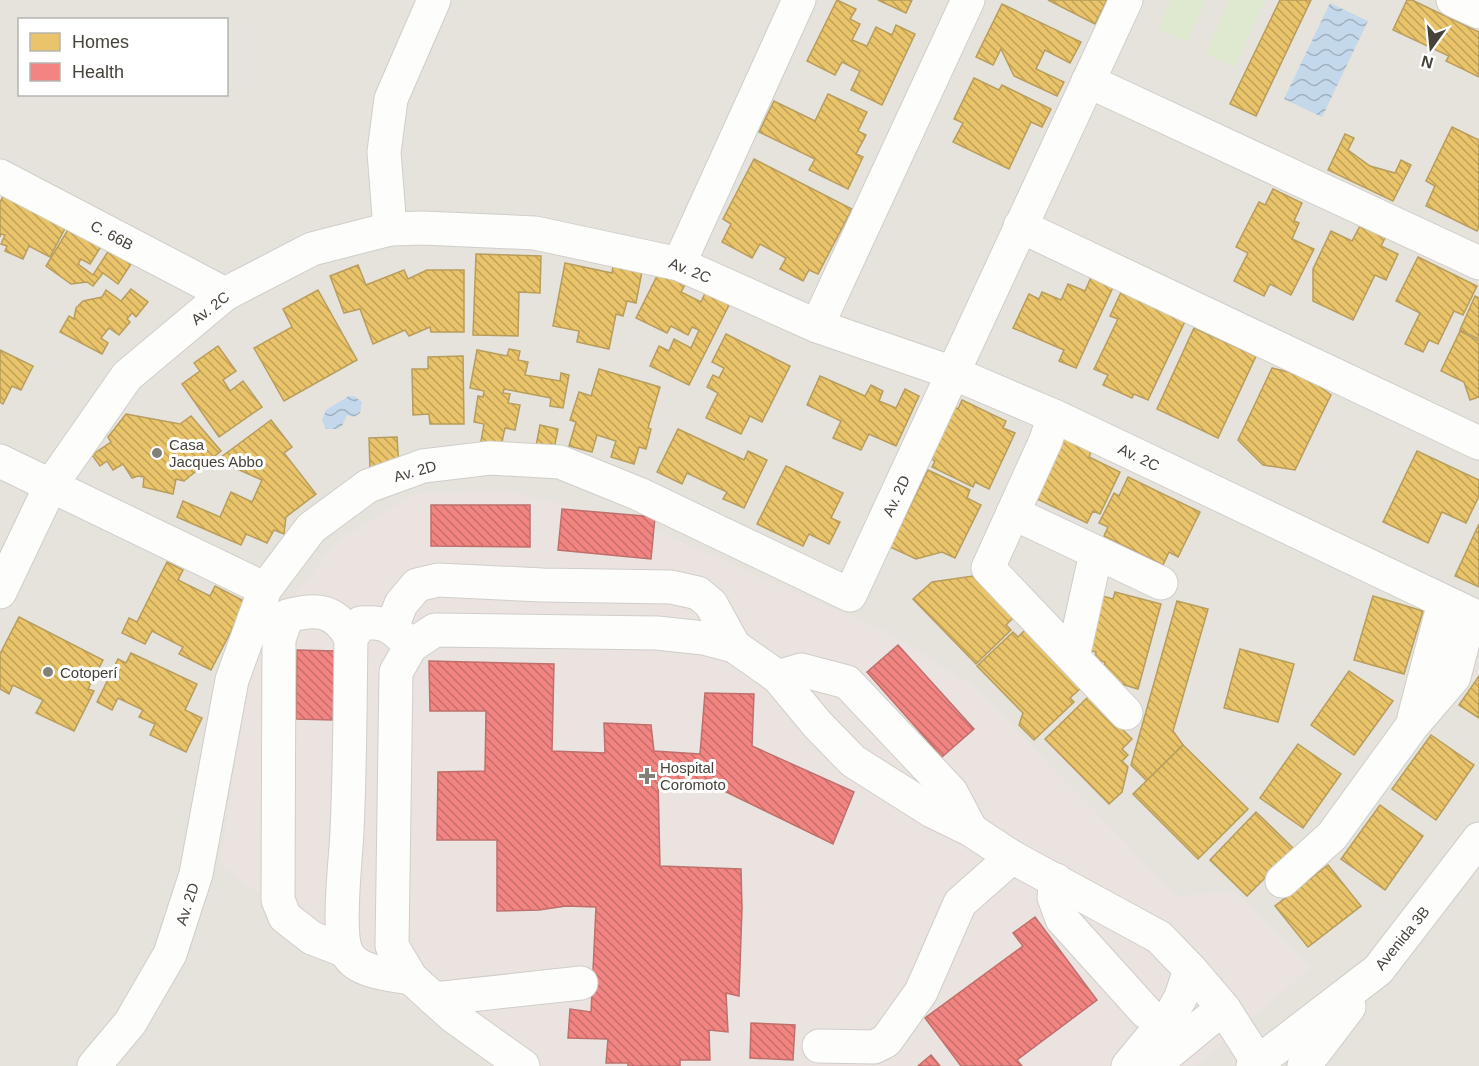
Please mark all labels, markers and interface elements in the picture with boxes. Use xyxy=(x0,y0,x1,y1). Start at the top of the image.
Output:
legend xyxy=(18,18,228,96)
north arrow xyxy=(1401,18,1461,78)
text: Homes xyxy=(72,32,129,52)
text: N xyxy=(1419,52,1435,72)
text: Health xyxy=(72,62,124,82)
street label: C. 66B xyxy=(88,217,136,253)
street label: Av. 2C xyxy=(667,254,714,286)
street label: Av. 2C xyxy=(188,288,233,328)
place label: Casa Jacques Abbo xyxy=(169,436,263,470)
street label: Av. 2C xyxy=(1116,440,1162,474)
marker: Casa Jacques Abbo xyxy=(150,446,164,460)
street label: Av. 2D xyxy=(392,457,438,485)
street label: Av. 2D xyxy=(879,472,913,519)
place label: Cotoperí xyxy=(60,664,118,681)
marker: Cotoperí xyxy=(41,665,55,679)
place label: Hospital Coromoto xyxy=(660,759,726,793)
marker: Hospital Coromoto xyxy=(638,767,656,785)
street label: Av. 2D xyxy=(172,880,202,927)
street label: Avenida 3B xyxy=(1371,903,1433,973)

